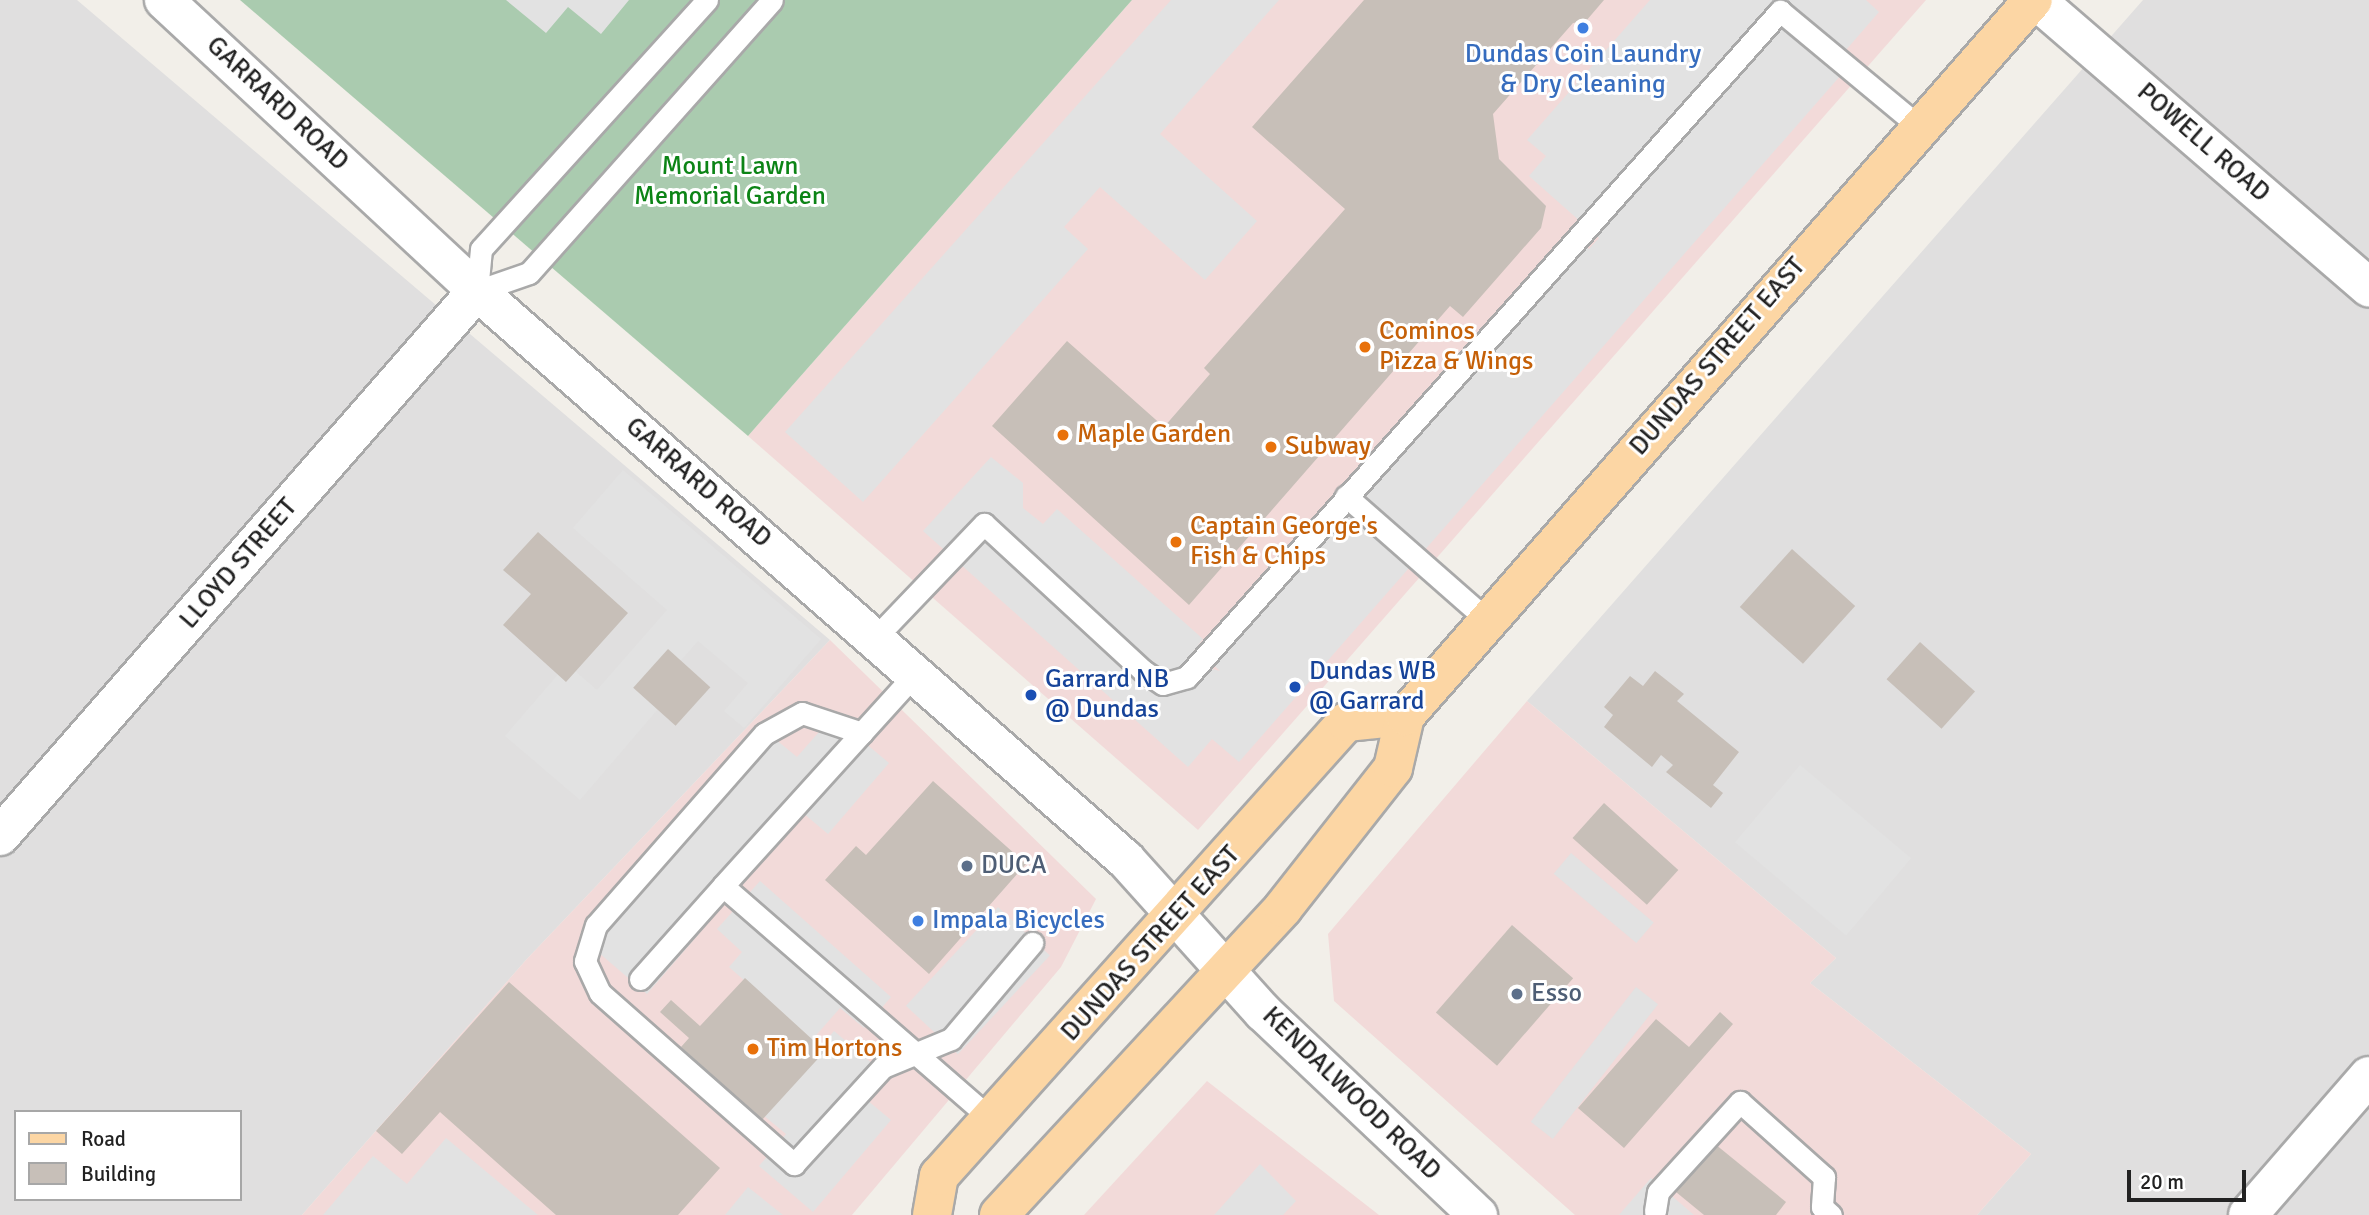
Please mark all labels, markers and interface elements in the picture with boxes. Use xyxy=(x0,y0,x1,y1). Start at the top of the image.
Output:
marker: Dundas Coin Laundry & Dry Cleaning xyxy=(1575,20,1591,36)
street label: GARRARD ROAD xyxy=(200,30,354,178)
place label: Dundas Coin Laundry & Dry Cleaning xyxy=(1465,39,1701,100)
street label: POWELL ROAD xyxy=(2130,77,2276,209)
park label: Mount Lawn Memorial Garden xyxy=(634,151,826,212)
street label: DUNDAS STREET EAST xyxy=(1624,252,1812,462)
place label: Cominos Pizza & Wings xyxy=(1379,316,1533,378)
marker: Cominos Pizza & Wings xyxy=(1357,339,1373,355)
street label: GARRARD ROAD xyxy=(619,411,777,555)
place label: Maple Garden xyxy=(1077,419,1231,451)
marker: Maple Garden xyxy=(1055,427,1071,443)
place label: Subway xyxy=(1285,431,1371,463)
marker: Subway xyxy=(1263,439,1279,455)
street label: LLOYD STREET xyxy=(174,492,304,636)
place label: Captain George's Fish & Chips xyxy=(1190,511,1378,572)
marker: Captain George's Fish & Chips xyxy=(1168,534,1184,550)
place label: Dundas WB @ Garrard xyxy=(1309,656,1436,718)
place label: Garrard NB @ Dundas xyxy=(1045,664,1169,726)
marker: Dundas WB @ Garrard xyxy=(1287,679,1303,695)
marker: Garrard NB @ Dundas xyxy=(1023,687,1039,703)
street label: DUNDAS STREET EAST xyxy=(1055,840,1247,1048)
place label: DUCA xyxy=(981,850,1047,882)
marker: DUCA xyxy=(959,858,975,874)
place label: Impala Bicycles xyxy=(932,905,1105,937)
marker: Impala Bicycles xyxy=(910,913,926,929)
place label: Esso xyxy=(1531,978,1582,1010)
marker: Esso xyxy=(1509,986,1525,1002)
street label: KENDALWOOD ROAD xyxy=(1255,1001,1447,1187)
place label: Tim Hortons xyxy=(767,1033,902,1065)
marker: Tim Hortons xyxy=(745,1041,761,1057)
legend xyxy=(14,1110,242,1201)
text: Road xyxy=(81,1126,126,1152)
scale bar xyxy=(2131,1156,2250,1200)
text: Building xyxy=(81,1161,156,1187)
text: 20 m xyxy=(2140,1169,2184,1195)

